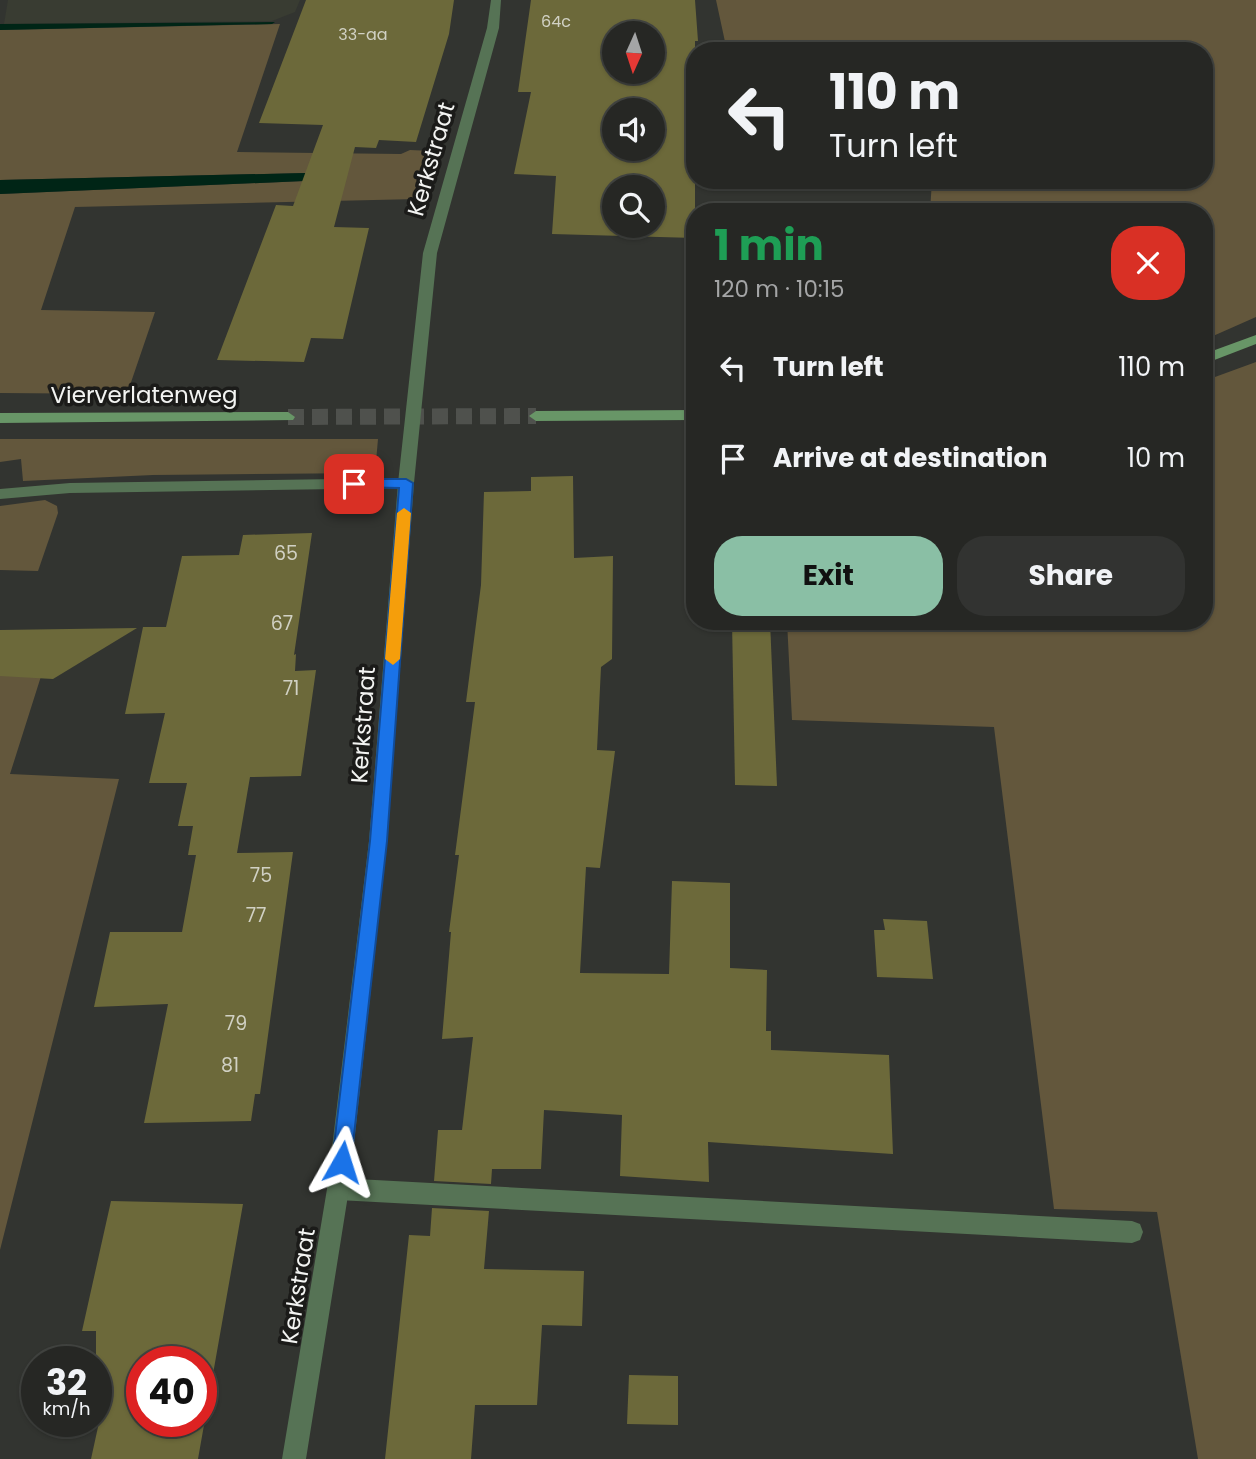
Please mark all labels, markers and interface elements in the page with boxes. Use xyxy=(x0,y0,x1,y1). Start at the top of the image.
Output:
house number: 64c xyxy=(541,10,571,33)
north arrow xyxy=(602,21,665,84)
map controls xyxy=(602,21,665,238)
house number: 33-aa xyxy=(338,23,388,46)
text: 110 m xyxy=(829,58,960,126)
icon: left xyxy=(714,70,805,161)
street label: Kerkstraat xyxy=(400,98,462,220)
button: sound xyxy=(602,98,665,161)
text: Turn left xyxy=(829,123,958,168)
button: search xyxy=(602,175,665,238)
text: 1 min xyxy=(714,216,824,275)
button: close xyxy=(1111,226,1185,300)
text: 120 m · 10:15 xyxy=(714,273,845,305)
icon: left xyxy=(714,349,752,387)
text: Turn left xyxy=(773,349,884,385)
text: 110 m xyxy=(1118,349,1185,385)
street label: Vierverlatenweg xyxy=(50,379,238,411)
icon: arrive xyxy=(714,440,752,478)
text: Arrive at destination xyxy=(773,440,1048,476)
text: 10 m xyxy=(1127,440,1185,476)
pin xyxy=(324,454,384,514)
icon: arrive xyxy=(335,465,373,503)
button: Exit xyxy=(714,536,943,616)
button: Share xyxy=(957,536,1185,616)
house number: 65 xyxy=(274,540,298,567)
house number: 67 xyxy=(271,610,293,637)
street label: Kerkstraat xyxy=(343,666,383,784)
house number: 71 xyxy=(283,675,299,702)
house number: 75 xyxy=(250,862,272,889)
house number: 77 xyxy=(246,902,266,929)
house number: 79 xyxy=(225,1010,247,1037)
house number: 81 xyxy=(221,1052,239,1079)
position arrow xyxy=(305,1125,379,1199)
street label: Kerkstraat xyxy=(273,1226,323,1346)
speed limit sign: 40 xyxy=(126,1346,217,1437)
text: 32 xyxy=(46,1358,87,1407)
text: km/h xyxy=(43,1396,90,1421)

